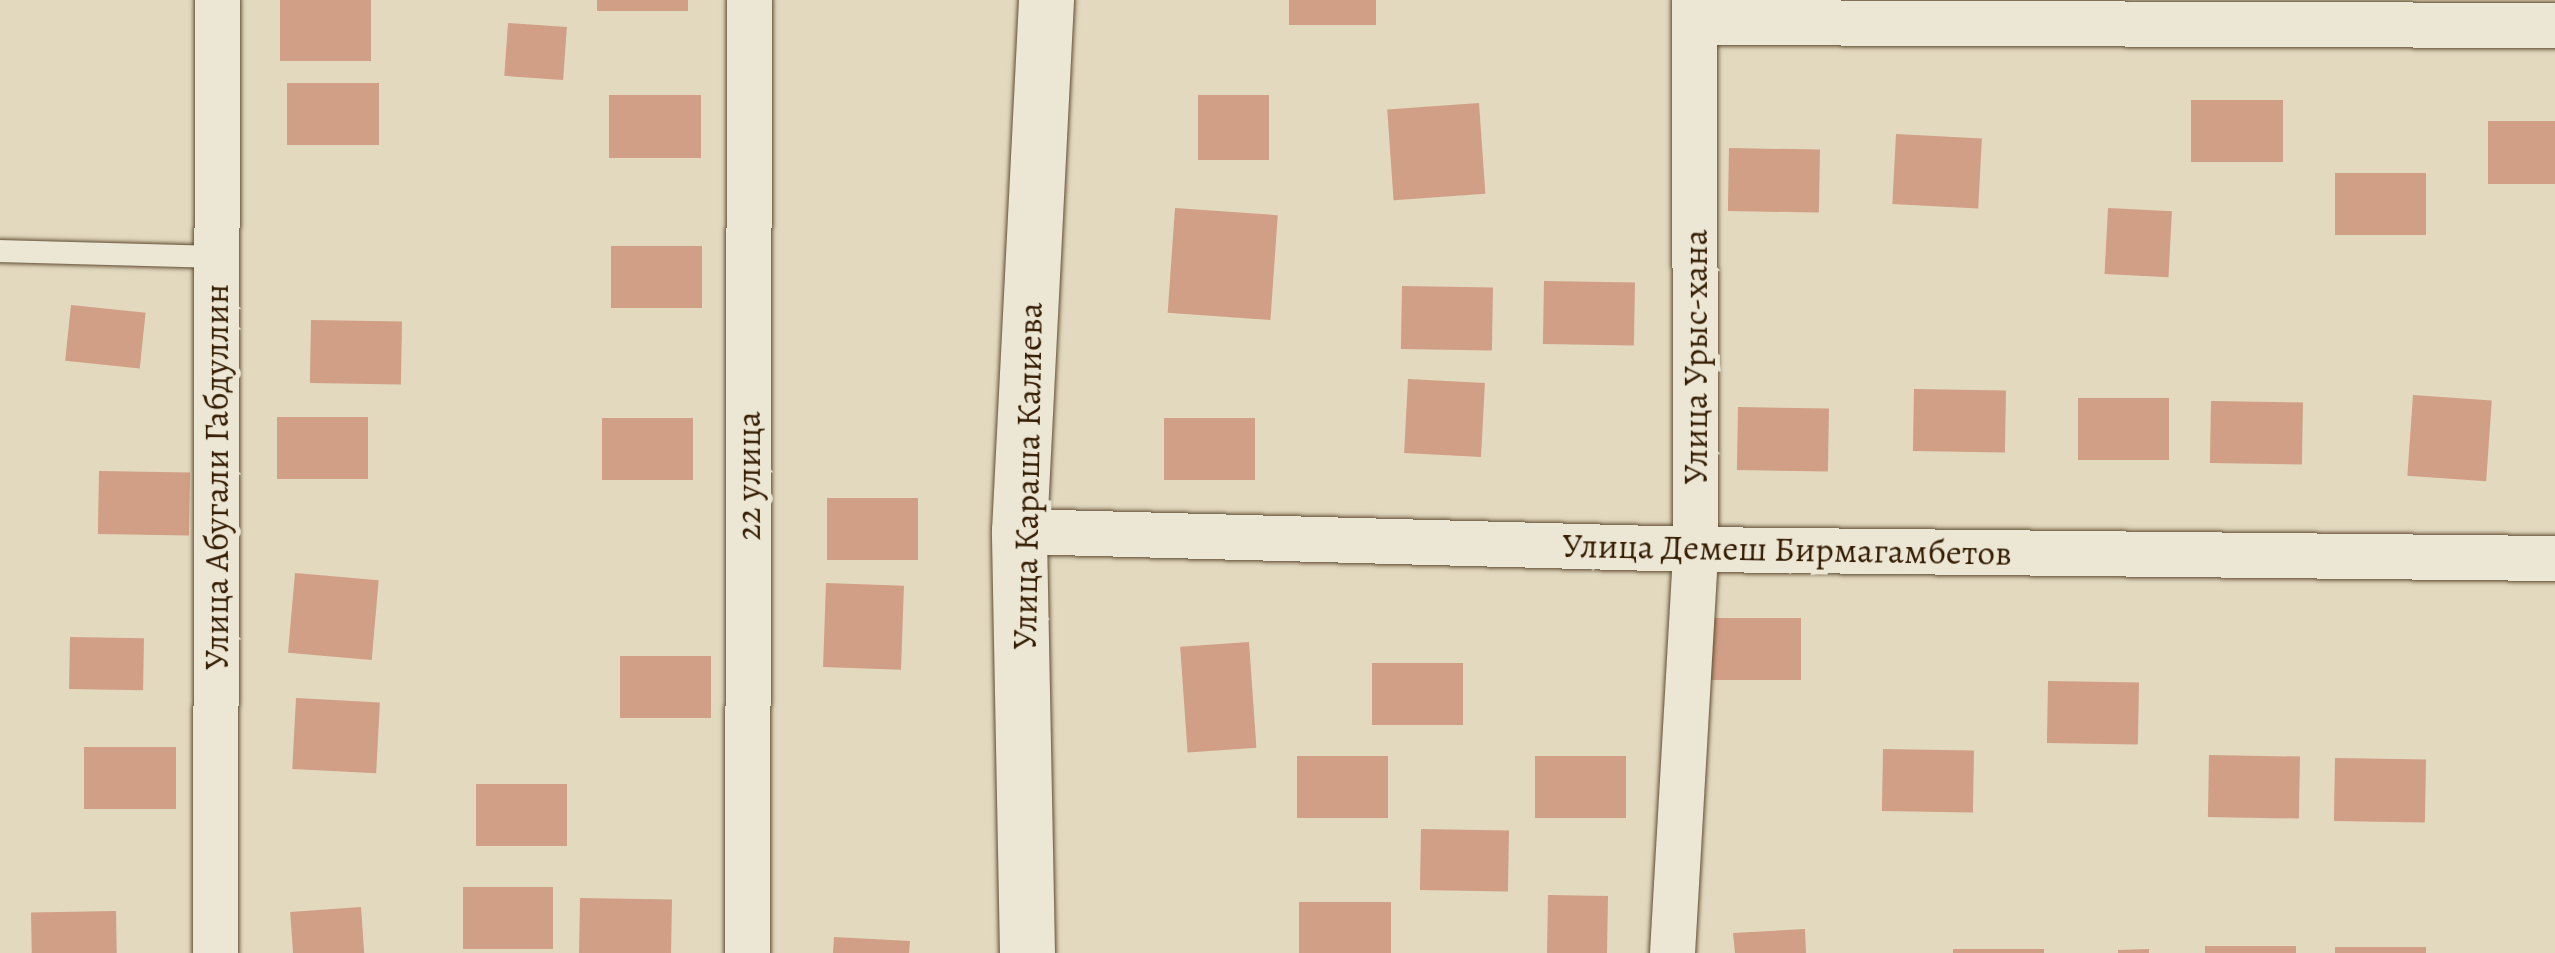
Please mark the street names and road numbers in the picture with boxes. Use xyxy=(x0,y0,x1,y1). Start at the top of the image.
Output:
street label: Улица Урыс-хана xyxy=(1674,229,1716,485)
street label: Улица Абугали Габдуллин xyxy=(195,284,237,670)
street label: Улица Караша Калиева xyxy=(1003,302,1051,650)
street label: 22 улица xyxy=(727,411,769,541)
street label: Улица Демеш Бирмагамбетов xyxy=(1562,524,2012,574)

